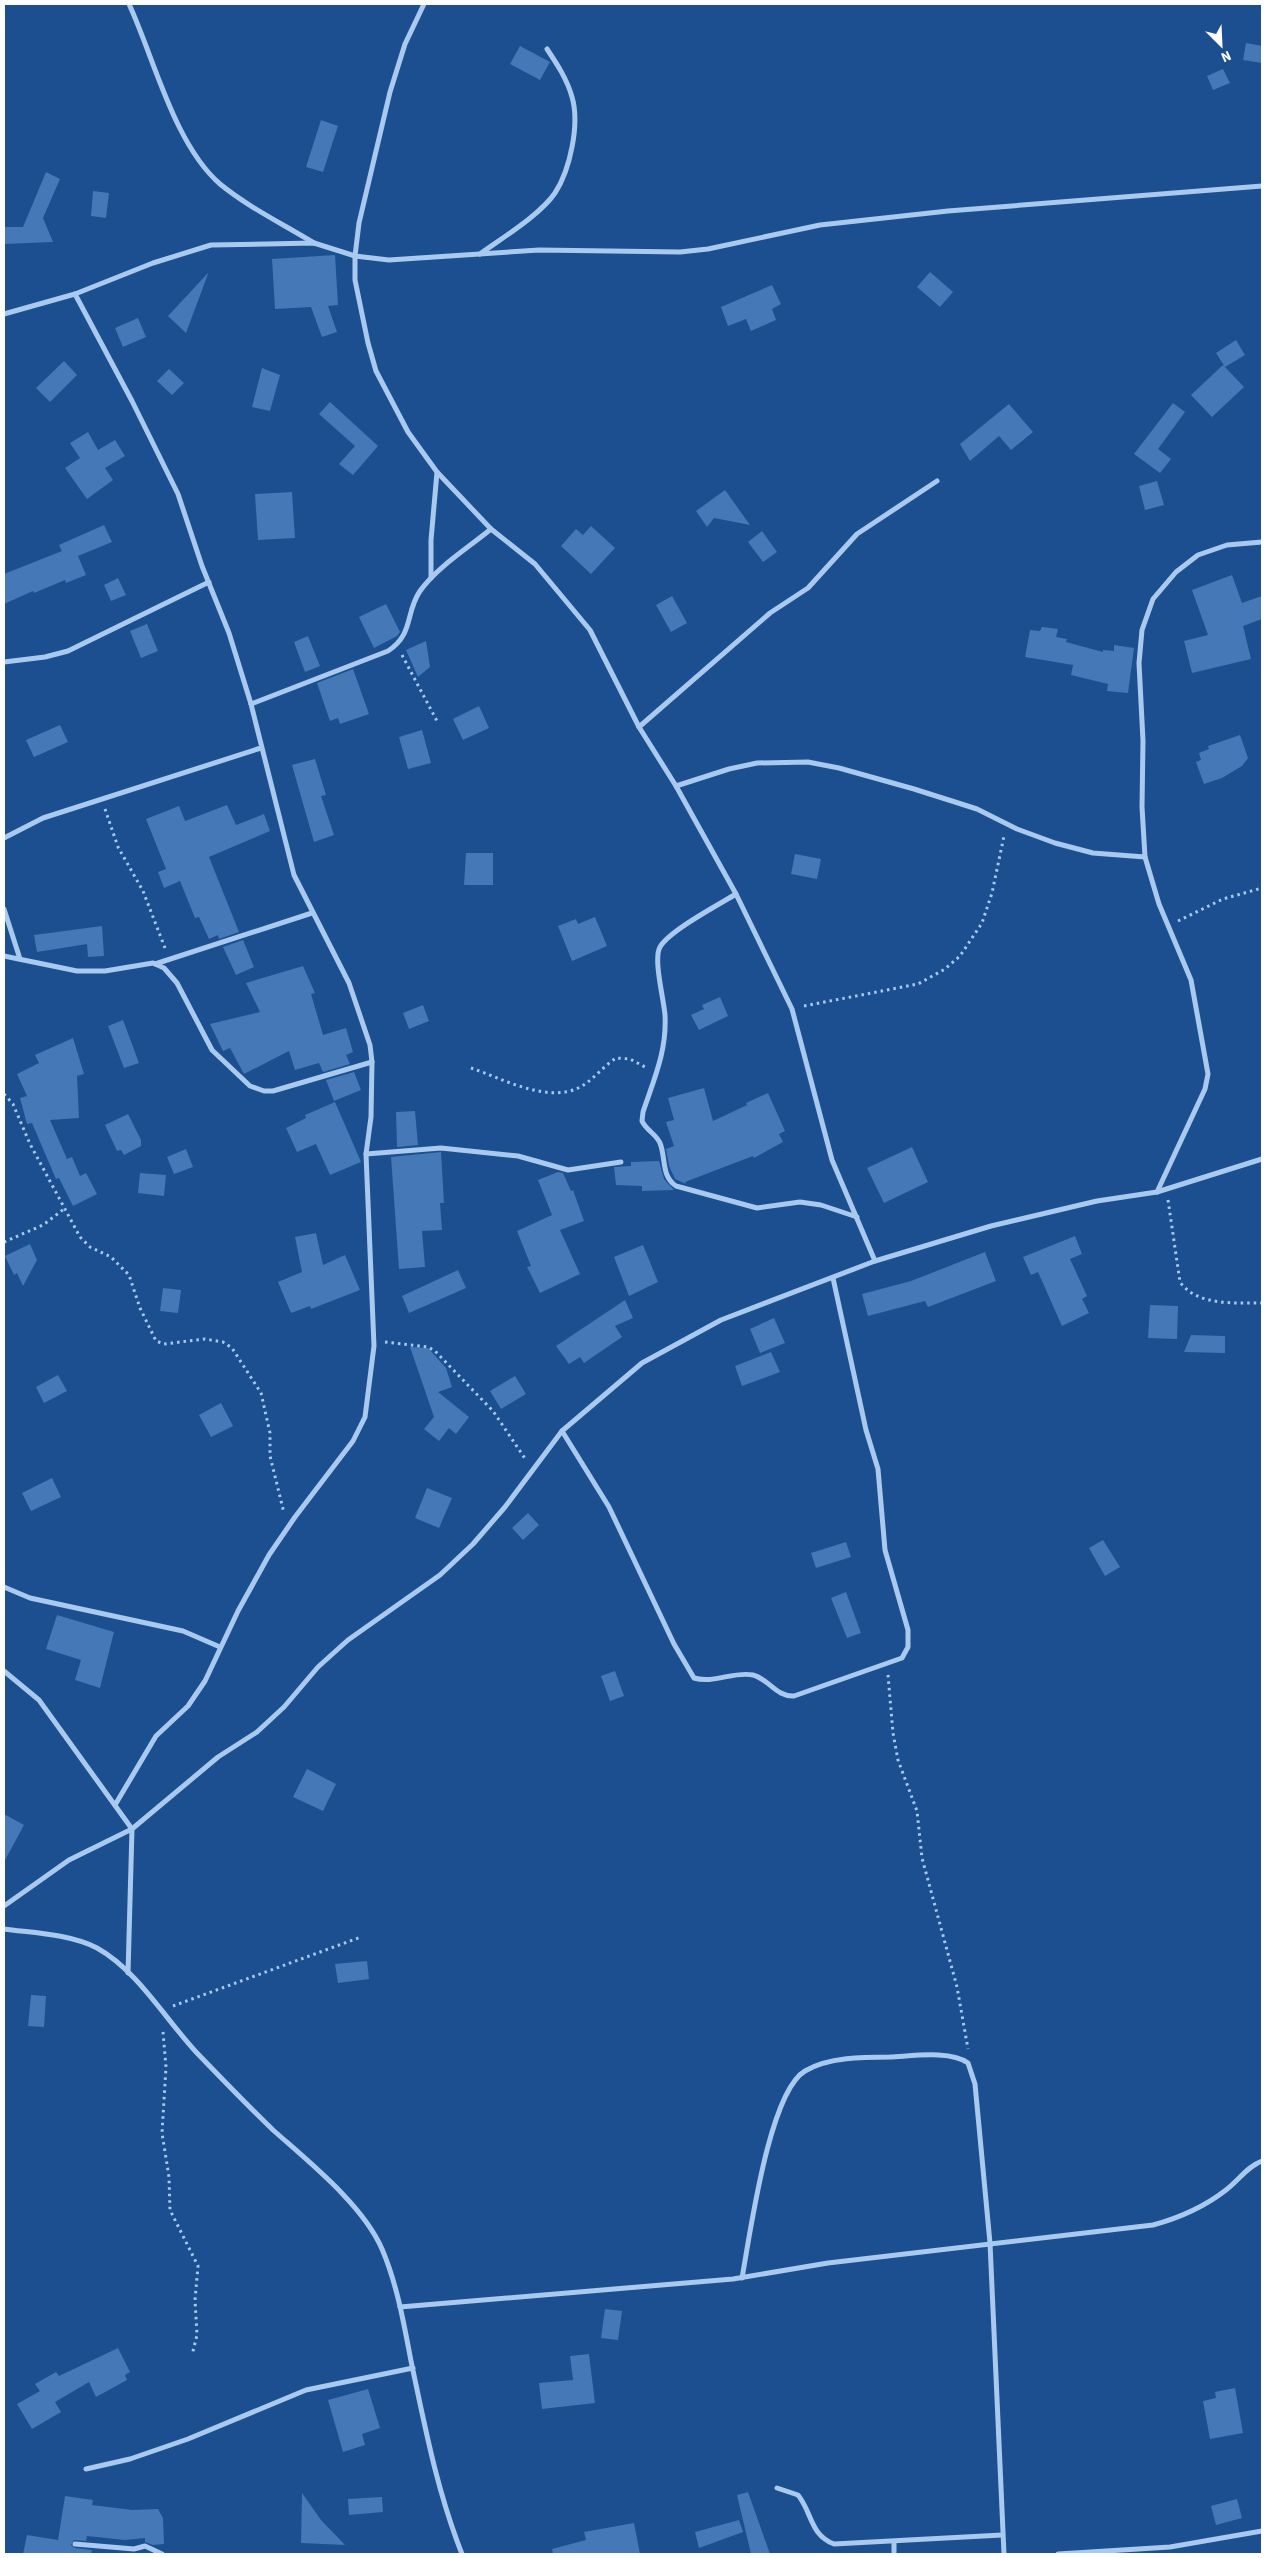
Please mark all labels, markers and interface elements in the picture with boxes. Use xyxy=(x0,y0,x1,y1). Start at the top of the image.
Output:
north arrow xyxy=(1196,20,1246,70)
text: N xyxy=(1218,45,1234,67)

